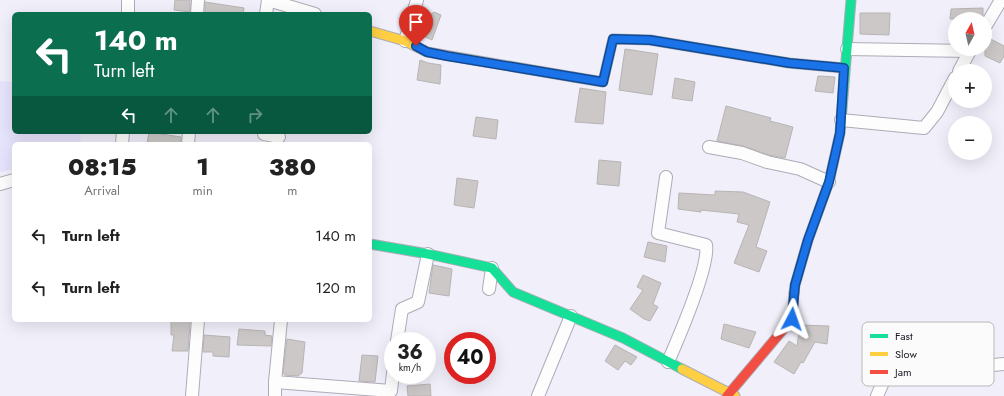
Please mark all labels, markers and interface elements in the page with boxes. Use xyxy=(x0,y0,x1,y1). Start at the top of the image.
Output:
pin xyxy=(399,5,433,46)
icon: arrive xyxy=(405,11,427,33)
north arrow xyxy=(948,12,992,56)
map controls xyxy=(948,12,992,160)
text: 140 m xyxy=(94,20,178,61)
icon: left xyxy=(28,28,80,80)
text: Turn left xyxy=(94,58,154,84)
button: + xyxy=(948,64,992,108)
icon: left xyxy=(118,104,140,126)
icon: ahead xyxy=(160,104,182,126)
icon: ahead xyxy=(202,104,224,126)
icon: right xyxy=(244,104,266,126)
button: − xyxy=(948,116,992,160)
text: 08:15 xyxy=(68,149,136,184)
text: 1 xyxy=(196,149,209,184)
text: 380 xyxy=(269,149,316,184)
text: Arrival xyxy=(84,181,120,200)
text: min xyxy=(192,181,213,200)
text: m xyxy=(287,181,297,200)
icon: left xyxy=(28,225,50,247)
text: Turn left xyxy=(62,225,120,247)
text: 140 m xyxy=(315,225,356,247)
icon: left xyxy=(28,277,50,299)
text: Turn left xyxy=(62,277,120,299)
text: 120 m xyxy=(316,277,356,299)
position arrow xyxy=(771,298,813,340)
legend xyxy=(862,322,994,386)
text: Fast xyxy=(895,328,913,344)
speed limit sign: 40 xyxy=(444,332,496,384)
text: 36 xyxy=(397,338,423,367)
text: Slow xyxy=(895,346,917,362)
text: km/h xyxy=(399,360,421,375)
text: Jam xyxy=(893,364,912,380)

